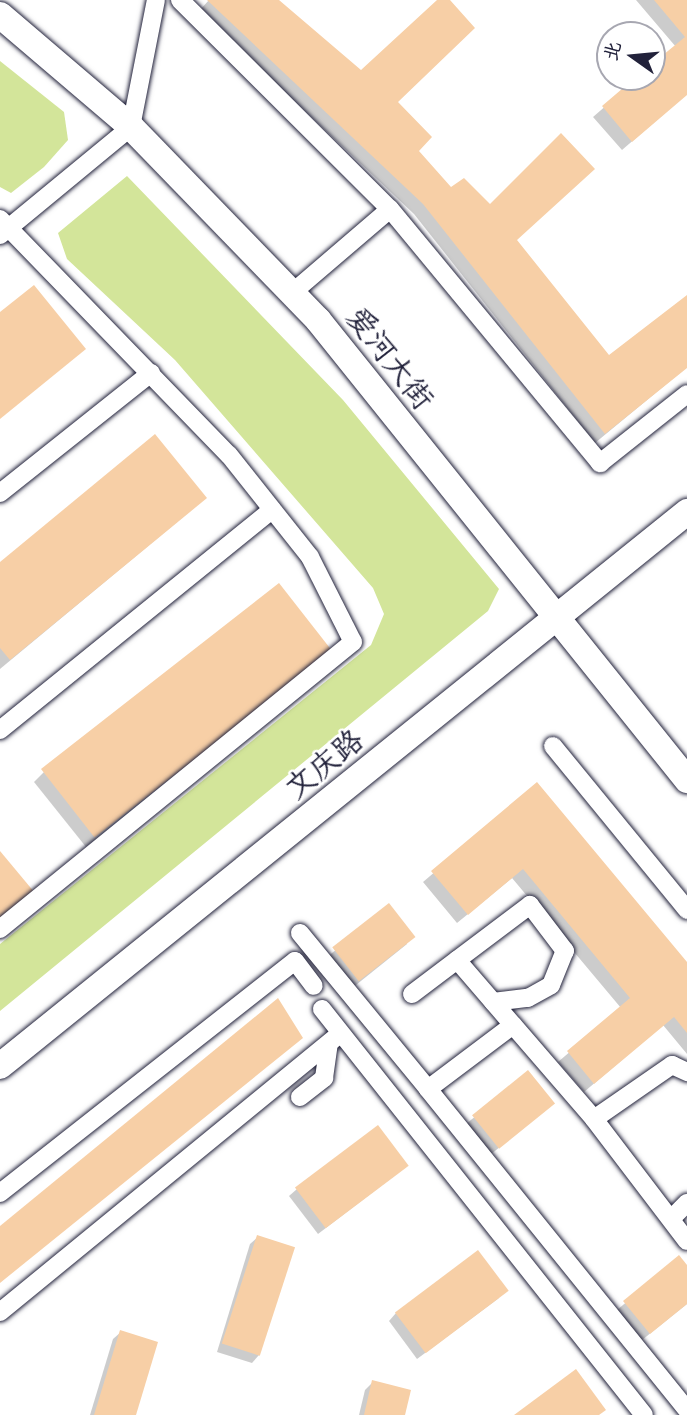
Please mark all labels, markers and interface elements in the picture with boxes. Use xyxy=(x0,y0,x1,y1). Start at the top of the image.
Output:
north arrow xyxy=(596,21,666,91)
text: 北 xyxy=(599,39,626,63)
street label: 爱河大街 xyxy=(339,300,441,416)
street label: 文庆路 xyxy=(278,722,370,806)

